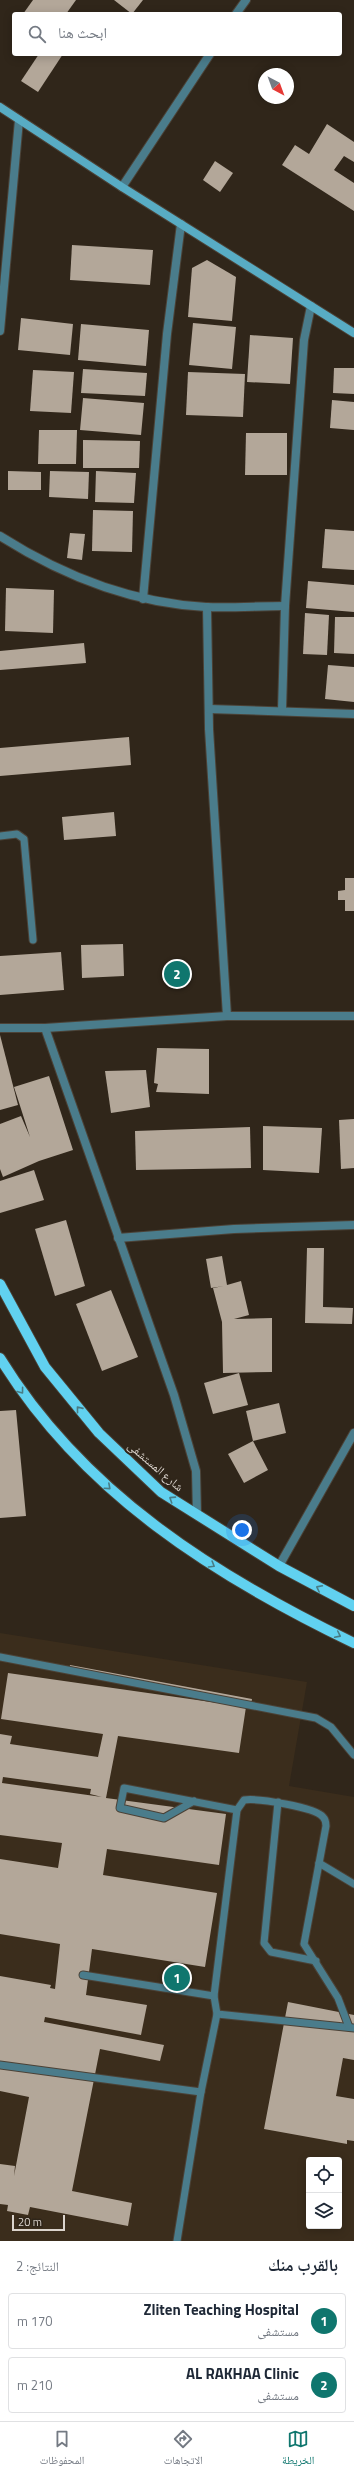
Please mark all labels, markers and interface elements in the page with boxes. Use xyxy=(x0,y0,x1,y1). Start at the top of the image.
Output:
search box xyxy=(12,12,342,56)
text: ابحث هنا xyxy=(58,21,107,44)
icon: search xyxy=(26,23,48,45)
north arrow xyxy=(258,68,294,104)
pin: 2 xyxy=(164,959,190,989)
one-way arrow xyxy=(16,1387,23,1394)
one-way arrow xyxy=(77,1406,84,1413)
street label: شارع المستشفى xyxy=(124,1436,188,1496)
one-way arrow xyxy=(103,1483,111,1490)
one-way arrow xyxy=(169,1496,176,1504)
your location xyxy=(232,1520,252,1540)
one-way arrow xyxy=(208,1560,215,1568)
one-way arrow xyxy=(316,1585,324,1593)
one-way arrow xyxy=(333,1630,341,1638)
pin: 1 xyxy=(164,1963,190,1993)
map controls xyxy=(306,2157,342,2229)
button: locate xyxy=(306,2157,342,2193)
button: layers xyxy=(306,2193,342,2229)
scale bar xyxy=(12,2213,65,2232)
text: 20 m xyxy=(18,2214,42,2230)
text: بالقرب منك xyxy=(268,2252,338,2278)
text: النتائج: 2 xyxy=(16,2256,59,2276)
text: Zliten Teaching Hospital xyxy=(143,2298,299,2321)
text: 170 m xyxy=(17,2311,53,2331)
text: 1 xyxy=(320,2311,328,2331)
text: مستشفى xyxy=(257,2321,299,2341)
text: AL RAKHAA Clinic xyxy=(186,2362,299,2385)
text: 210 m xyxy=(17,2375,53,2395)
text: 2 xyxy=(320,2375,328,2395)
text: مستشفى xyxy=(257,2385,299,2405)
tab: المحفوظات xyxy=(40,2428,84,2471)
tab: الاتجاهات xyxy=(164,2428,203,2471)
tab: الخريطة xyxy=(282,2428,314,2471)

